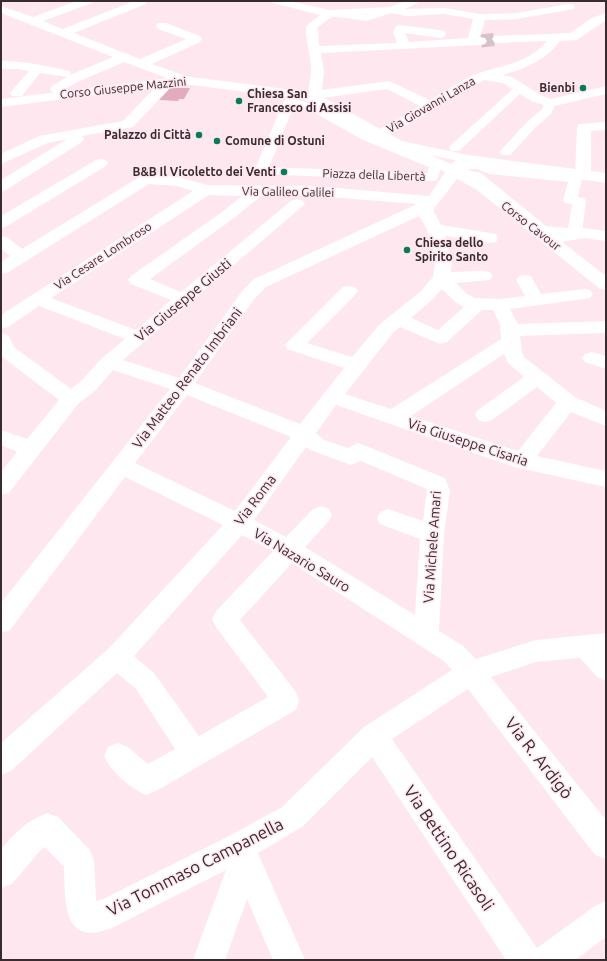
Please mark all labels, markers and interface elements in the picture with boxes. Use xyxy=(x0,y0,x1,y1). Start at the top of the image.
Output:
street label: Corso Giuseppe Mazzini xyxy=(59,74,187,101)
street label: Via Giovanni Lanza xyxy=(384,74,477,135)
place label: Bienbi xyxy=(539,81,575,94)
marker: Bienbi xyxy=(578,83,588,93)
place label: Chiesa San Francesco di Assisi xyxy=(247,87,351,114)
marker: Chiesa San Francesco di Assisi xyxy=(234,96,244,106)
place label: Palazzo di Città xyxy=(104,128,191,141)
marker: Palazzo di Città xyxy=(194,130,204,140)
place label: Comune di Ostuni xyxy=(225,134,325,147)
marker: Comune di Ostuni xyxy=(212,136,222,146)
place label: B&B Il Vicoletto dei Venti xyxy=(133,165,276,178)
street label: Piazza della Libertà xyxy=(322,166,426,183)
marker: B&B Il Vicoletto dei Venti xyxy=(279,167,289,177)
street label: Via Galileo Galilei xyxy=(242,184,334,199)
street label: Corso Cavour xyxy=(499,198,564,253)
street label: Via Cesare Lombroso xyxy=(52,219,154,292)
place label: Chiesa dello Spirito Santo xyxy=(415,236,488,263)
marker: Chiesa dello Spirito Santo xyxy=(402,245,412,255)
street label: Via Giuseppe Giusti xyxy=(132,255,234,345)
street label: Via Matteo Renato Imbriani xyxy=(129,304,245,452)
street label: Via Giuseppe Cisaria xyxy=(406,415,530,469)
street label: Via Roma xyxy=(231,472,279,528)
street label: Via Michele Amari xyxy=(420,490,444,604)
street label: Via Nazario Sauro xyxy=(251,525,353,595)
street label: Via R. Ardigò xyxy=(502,713,577,802)
street label: Via Bettino Ricasoli xyxy=(401,782,498,914)
street label: Via Tommaso Campanella xyxy=(103,814,286,919)

